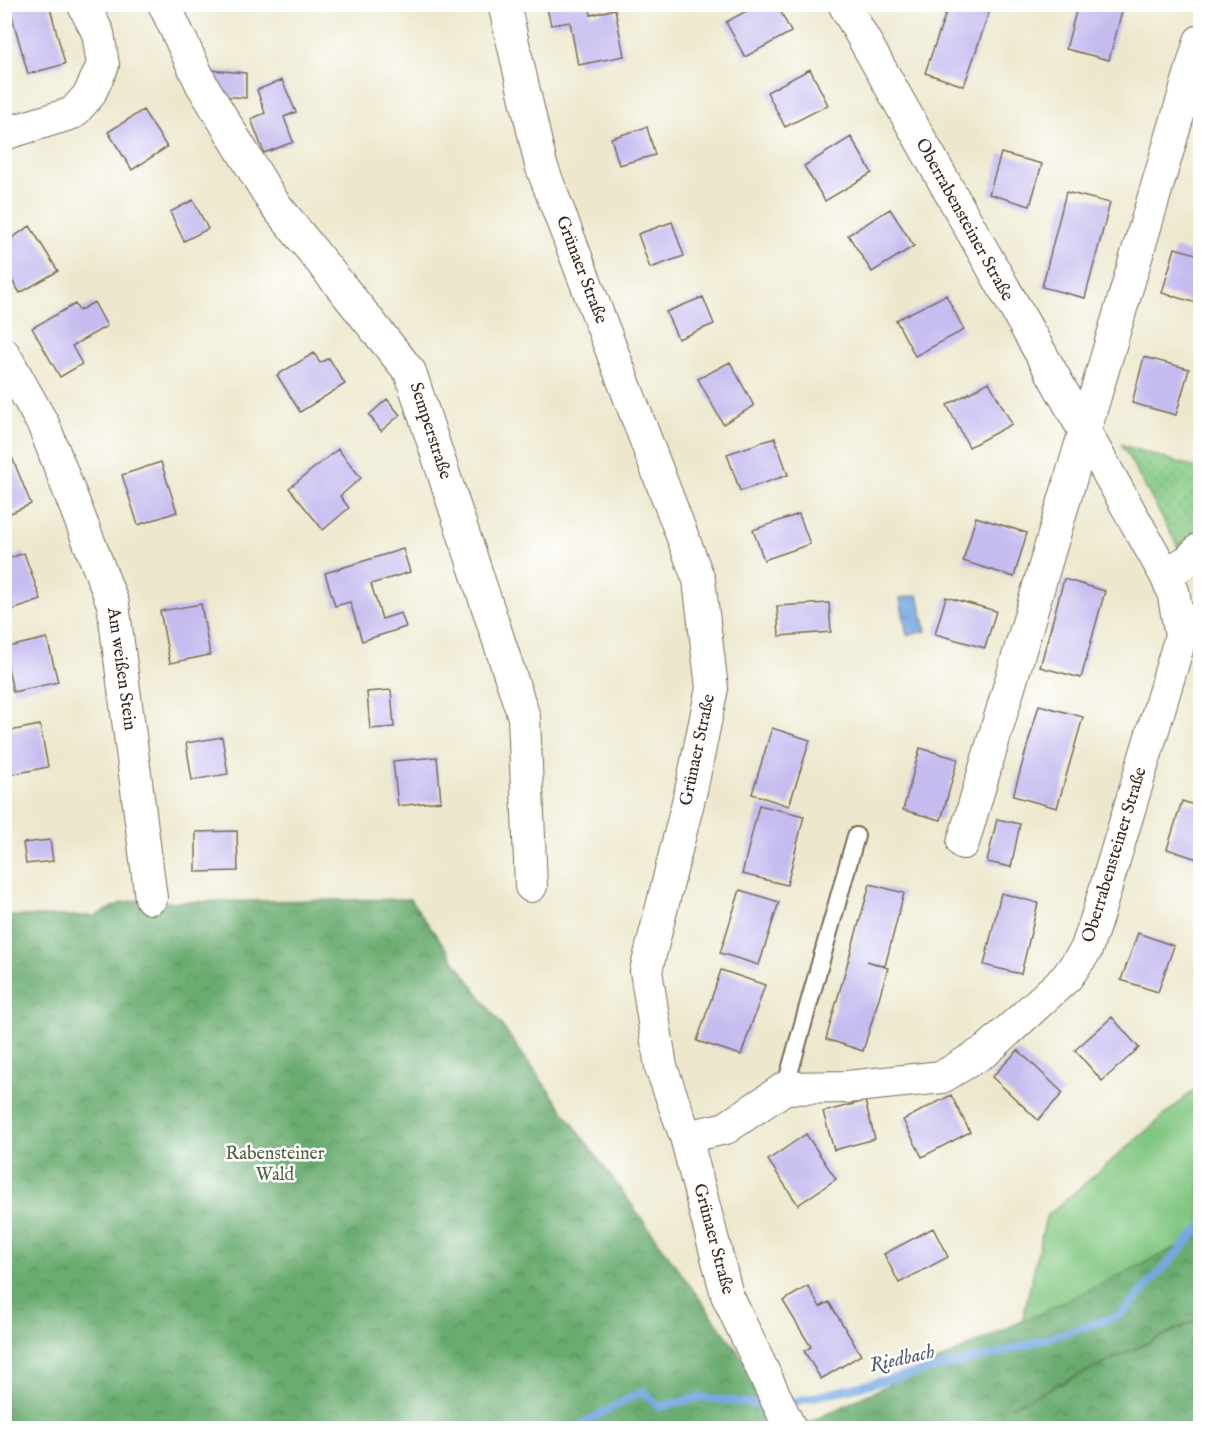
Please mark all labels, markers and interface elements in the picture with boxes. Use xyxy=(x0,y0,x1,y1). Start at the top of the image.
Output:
street label: Oberrabensteiner Straße xyxy=(910,135,1018,305)
street label: Grünaer Straße xyxy=(550,213,612,327)
street label: Semperstraße xyxy=(404,380,456,482)
street label: Am weißen Stein xyxy=(101,605,141,732)
street label: Grünaer Straße xyxy=(675,692,721,808)
street label: Oberrabensteiner Straße xyxy=(1077,764,1153,946)
park label: Rabensteiner Wald xyxy=(226,1143,325,1187)
street label: Grünaer Straße xyxy=(687,1181,739,1297)
water label: Riedbach xyxy=(867,1339,938,1379)

